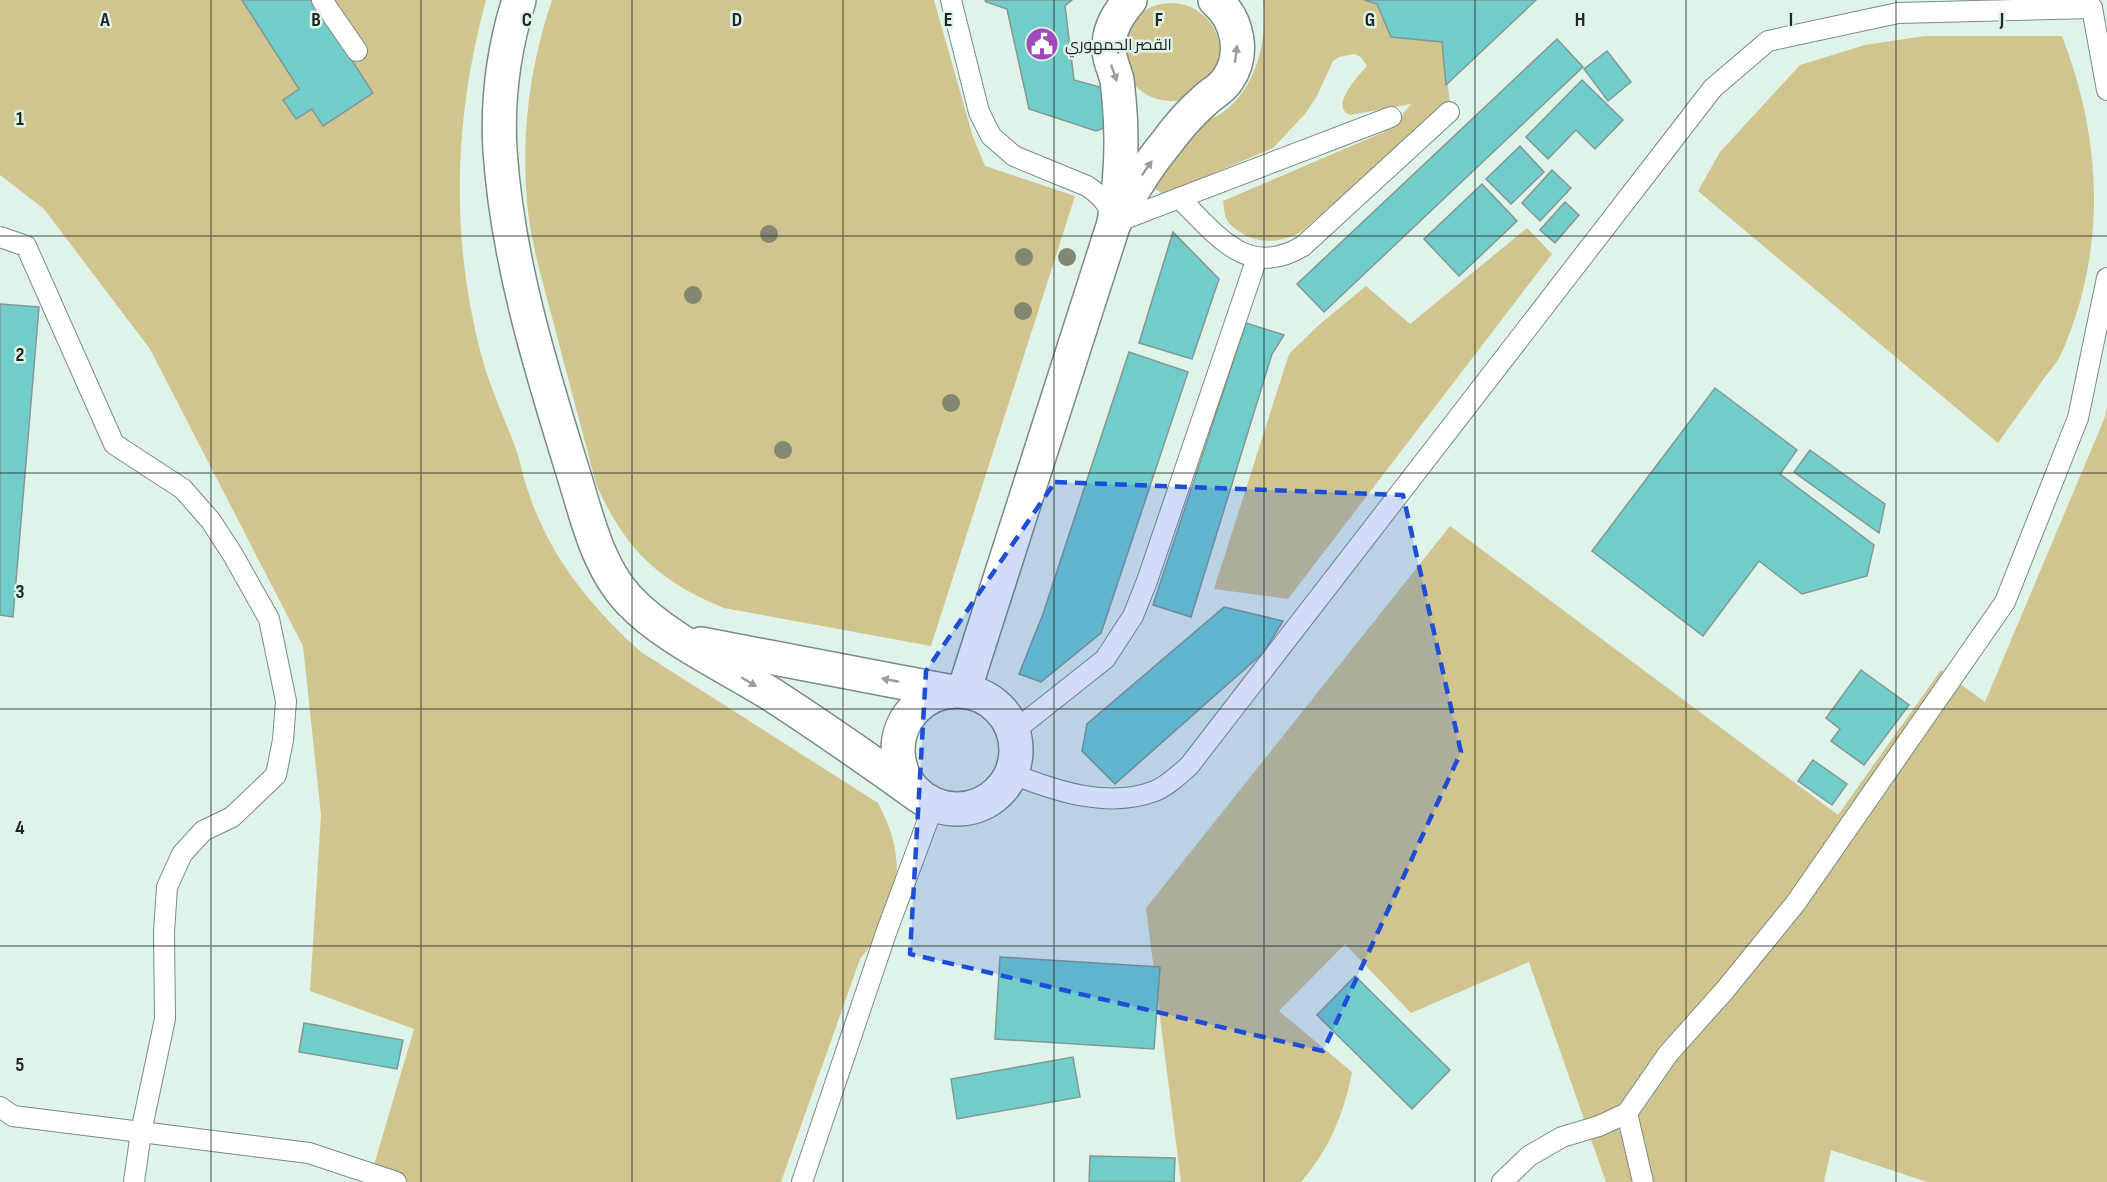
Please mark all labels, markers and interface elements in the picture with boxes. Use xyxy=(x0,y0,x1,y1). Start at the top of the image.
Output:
text: A xyxy=(99,8,110,32)
text: B xyxy=(311,8,321,32)
text: C xyxy=(522,8,532,32)
text: D xyxy=(732,8,742,32)
text: E xyxy=(944,8,952,32)
text: F xyxy=(1155,8,1163,32)
text: G xyxy=(1365,8,1375,32)
text: H xyxy=(1575,8,1585,32)
text: I xyxy=(1789,8,1793,32)
text: J xyxy=(1999,8,2004,32)
public building icon: القصر الجمهوري xyxy=(1024,26,1060,62)
place label: القصر الجمهوري xyxy=(1065,36,1172,58)
one-way arrow xyxy=(1231,45,1241,64)
one-way arrow xyxy=(1109,64,1119,82)
text: 1 xyxy=(16,107,24,131)
one-way arrow xyxy=(1141,161,1153,177)
text: 2 xyxy=(16,343,24,367)
text: 3 xyxy=(16,580,25,604)
one-way arrow xyxy=(880,675,899,684)
one-way arrow xyxy=(741,676,757,687)
text: 4 xyxy=(15,816,25,840)
text: 5 xyxy=(16,1053,25,1077)

